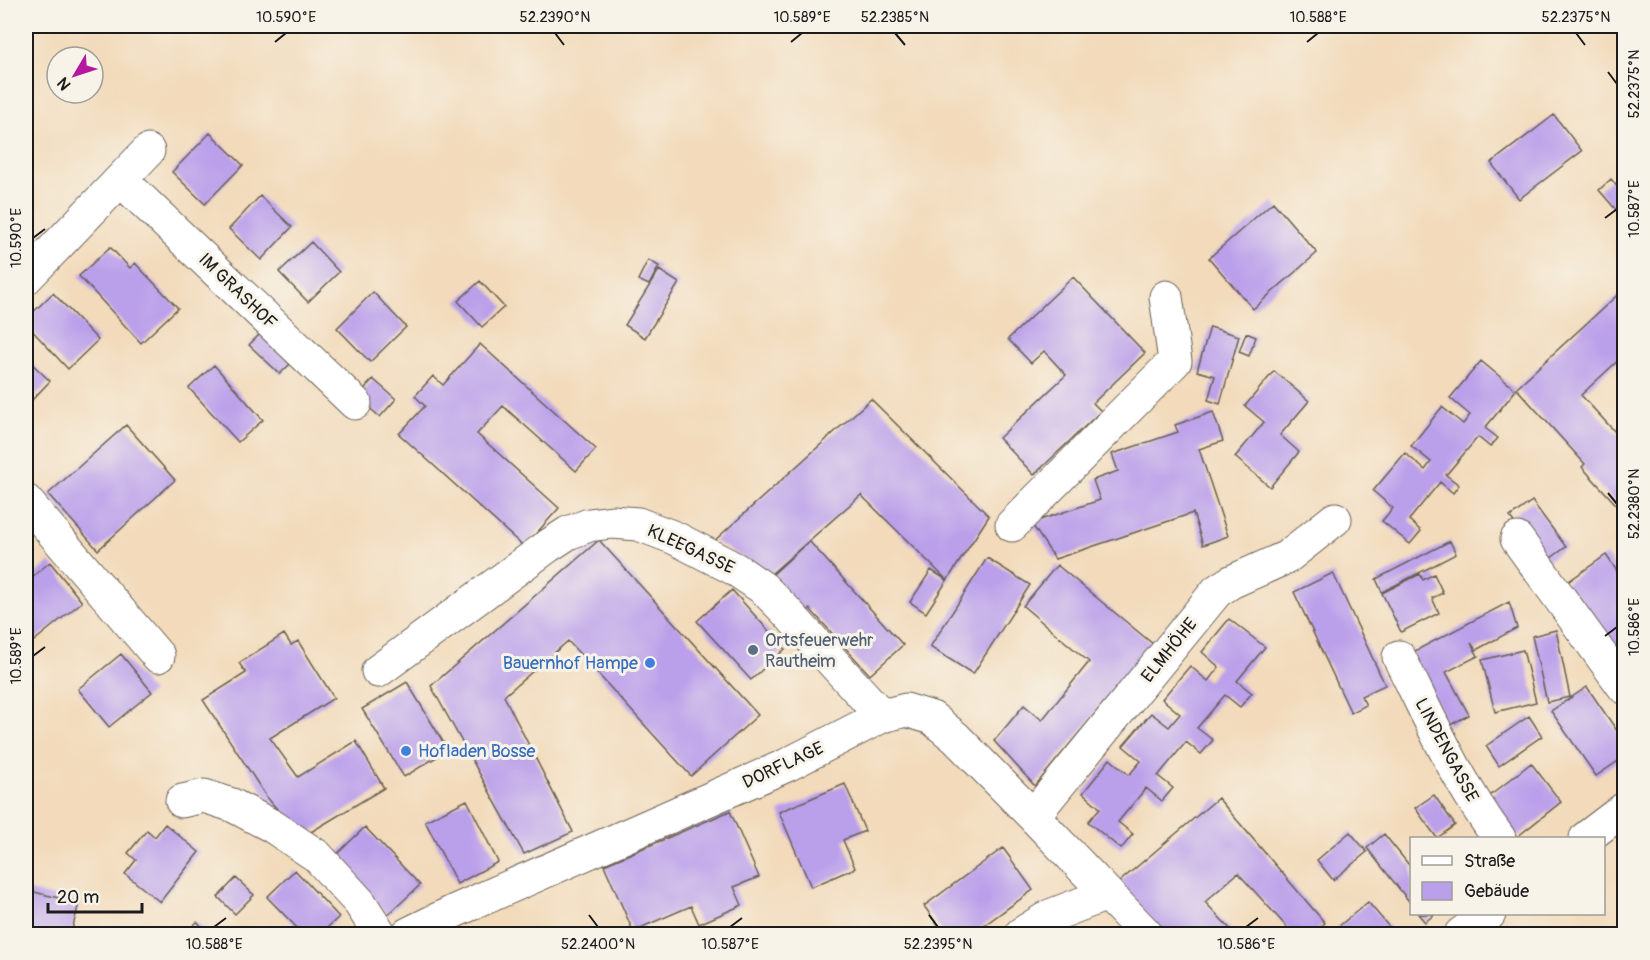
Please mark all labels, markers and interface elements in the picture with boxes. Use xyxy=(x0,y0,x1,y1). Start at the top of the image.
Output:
text: 10.590°E xyxy=(256,8,316,27)
text: 52.2390°N xyxy=(520,8,590,27)
text: 10.589°E xyxy=(773,8,831,27)
text: 52.2385°N xyxy=(861,8,929,27)
text: 10.588°E xyxy=(1289,8,1347,27)
text: 52.2375°N xyxy=(1542,8,1610,27)
north arrow xyxy=(45,45,105,105)
text: 52.2375°N xyxy=(1625,50,1644,118)
text: N xyxy=(53,73,75,94)
text: 10.587°E xyxy=(1625,180,1644,238)
text: 10.590°E xyxy=(7,208,26,268)
street label: IM GRASHOF xyxy=(194,248,282,335)
text: 52.2380°N xyxy=(1625,469,1644,539)
street label: KLEEGASSE xyxy=(643,519,738,580)
text: 10.586°E xyxy=(1625,598,1644,656)
street label: ELMHÖHE xyxy=(1136,613,1202,687)
text: 10.589°E xyxy=(7,627,26,685)
place label: Ortsfeuerwehr Rautheim xyxy=(765,629,874,673)
marker: Ortsfeuerwehr Rautheim xyxy=(746,643,760,657)
place label: Bauernhof Hampe xyxy=(503,652,638,675)
marker: Bauernhof Hampe xyxy=(643,656,657,670)
street label: LINDENGASSE xyxy=(1410,694,1484,806)
street label: DORFLAGE xyxy=(739,737,828,794)
place label: Hofladen Bosse xyxy=(418,740,536,763)
marker: Hofladen Bosse xyxy=(399,744,413,758)
legend xyxy=(1410,837,1605,915)
text: Straße xyxy=(1464,850,1515,873)
scale bar xyxy=(48,876,142,914)
text: Gebäude xyxy=(1464,880,1529,903)
text: 20 m xyxy=(57,886,99,909)
text: 10.588°E xyxy=(185,935,243,954)
text: 52.2400°N xyxy=(561,935,635,954)
text: 10.587°E xyxy=(701,935,759,954)
text: 52.2395°N xyxy=(904,935,972,954)
text: 10.586°E xyxy=(1217,935,1275,954)

